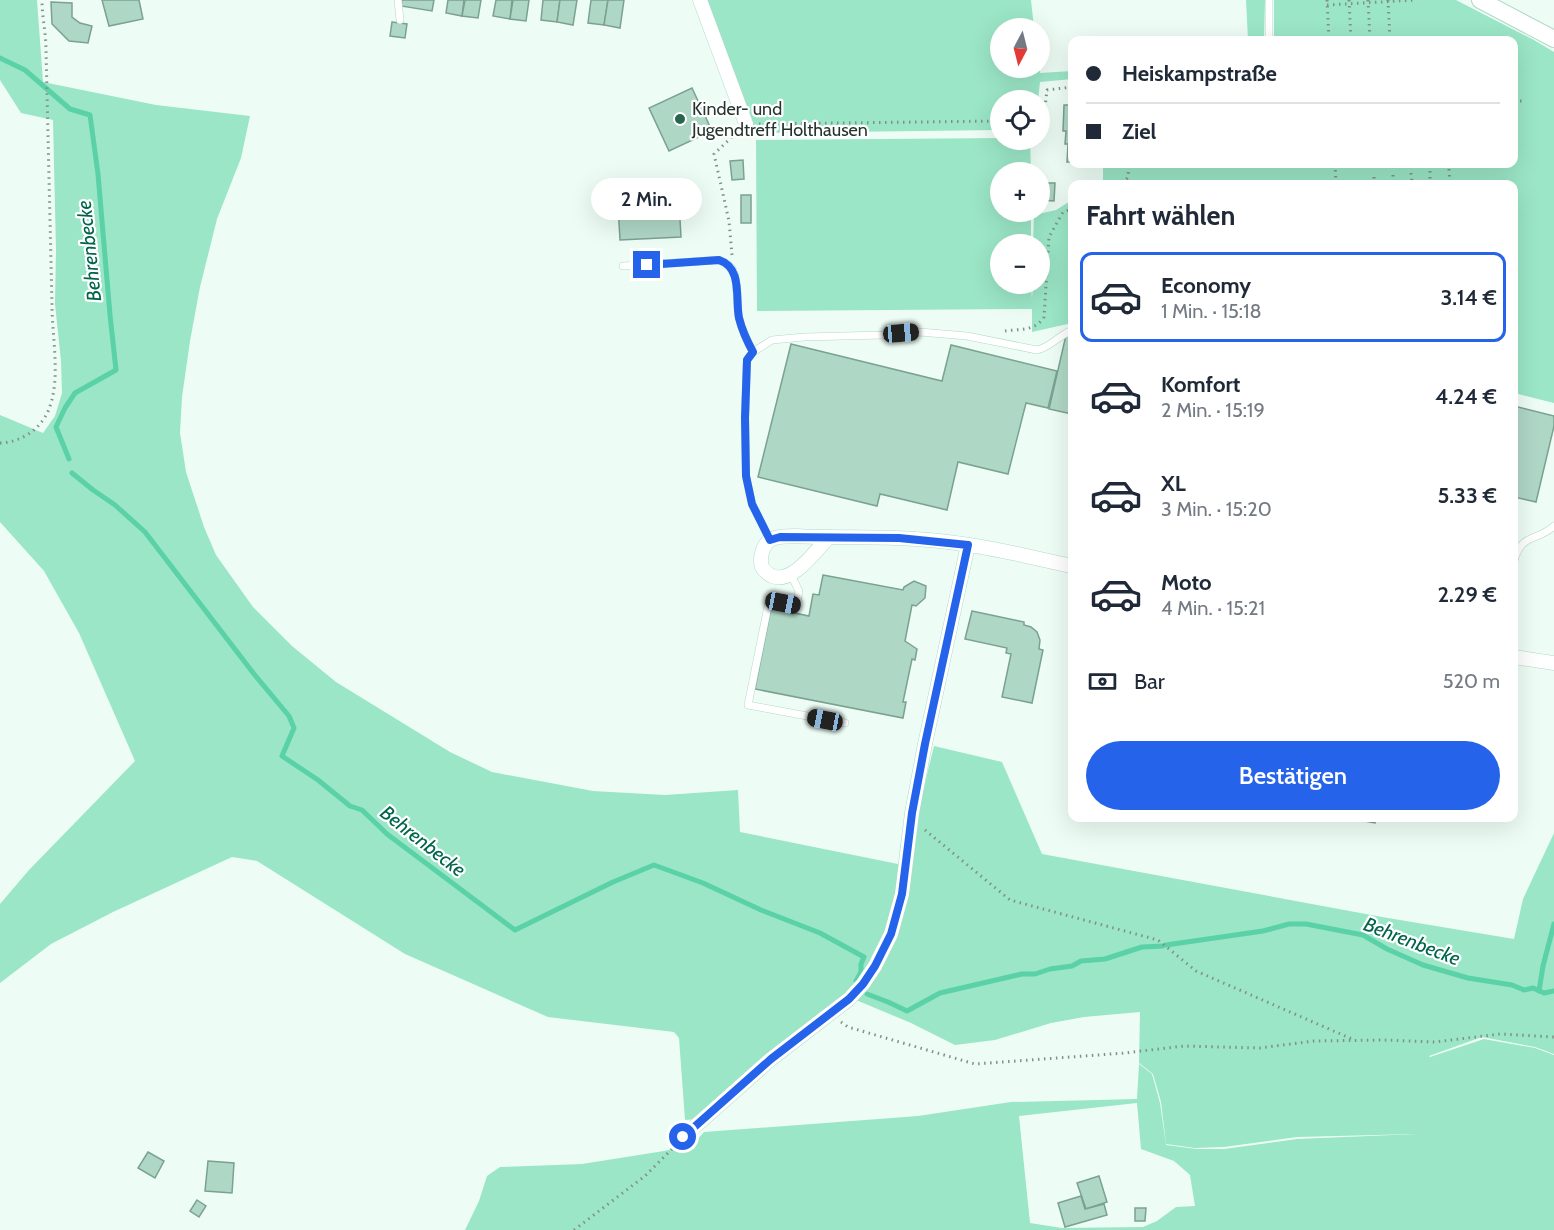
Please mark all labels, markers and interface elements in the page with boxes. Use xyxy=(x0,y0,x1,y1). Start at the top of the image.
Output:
north arrow xyxy=(990,18,1050,78)
map controls xyxy=(990,18,1050,294)
text: Heiskampstraße xyxy=(1122,60,1277,87)
button: locate xyxy=(990,90,1050,150)
place label: Kinder- und Jugendtreff Holthausen xyxy=(691,98,868,141)
marker: Kinder- und Jugendtreff Holthausen xyxy=(673,112,687,126)
text: Ziel xyxy=(1122,118,1156,145)
button: + xyxy=(990,162,1050,222)
callout: 2 Min. xyxy=(592,178,702,220)
text: 2 Min. xyxy=(621,187,672,211)
water label: Behrenbecke xyxy=(72,199,106,303)
text: Fahrt wählen xyxy=(1086,199,1235,232)
button: − xyxy=(990,234,1050,294)
route end xyxy=(633,251,660,278)
icon: car xyxy=(1089,270,1143,324)
text: Economy xyxy=(1161,272,1251,299)
text: 3.14 € xyxy=(1440,284,1497,311)
text: 1 Min. · 15:18 xyxy=(1161,299,1262,323)
car xyxy=(882,322,920,344)
icon: car xyxy=(1089,369,1143,423)
text: Komfort xyxy=(1161,371,1240,398)
text: 4.24 € xyxy=(1435,383,1497,410)
text: 2 Min. · 15:19 xyxy=(1161,398,1265,422)
icon: car xyxy=(1089,468,1143,522)
text: XL xyxy=(1161,470,1186,497)
text: 5.33 € xyxy=(1437,482,1497,509)
text: 3 Min. · 15:20 xyxy=(1161,497,1272,521)
icon: car xyxy=(1089,567,1143,621)
text: Moto xyxy=(1161,569,1212,596)
text: 2.29 € xyxy=(1437,581,1497,608)
car xyxy=(764,591,802,615)
text: 4 Min. · 15:21 xyxy=(1161,596,1265,620)
icon: cash xyxy=(1086,665,1119,698)
text: Bar xyxy=(1134,668,1165,695)
text: 520 m xyxy=(1443,669,1500,693)
car xyxy=(806,708,844,732)
button: Bestätigen xyxy=(1086,741,1500,810)
water label: Behrenbecke xyxy=(376,800,470,882)
water label: Behrenbecke xyxy=(1360,912,1464,970)
route start xyxy=(669,1123,696,1150)

